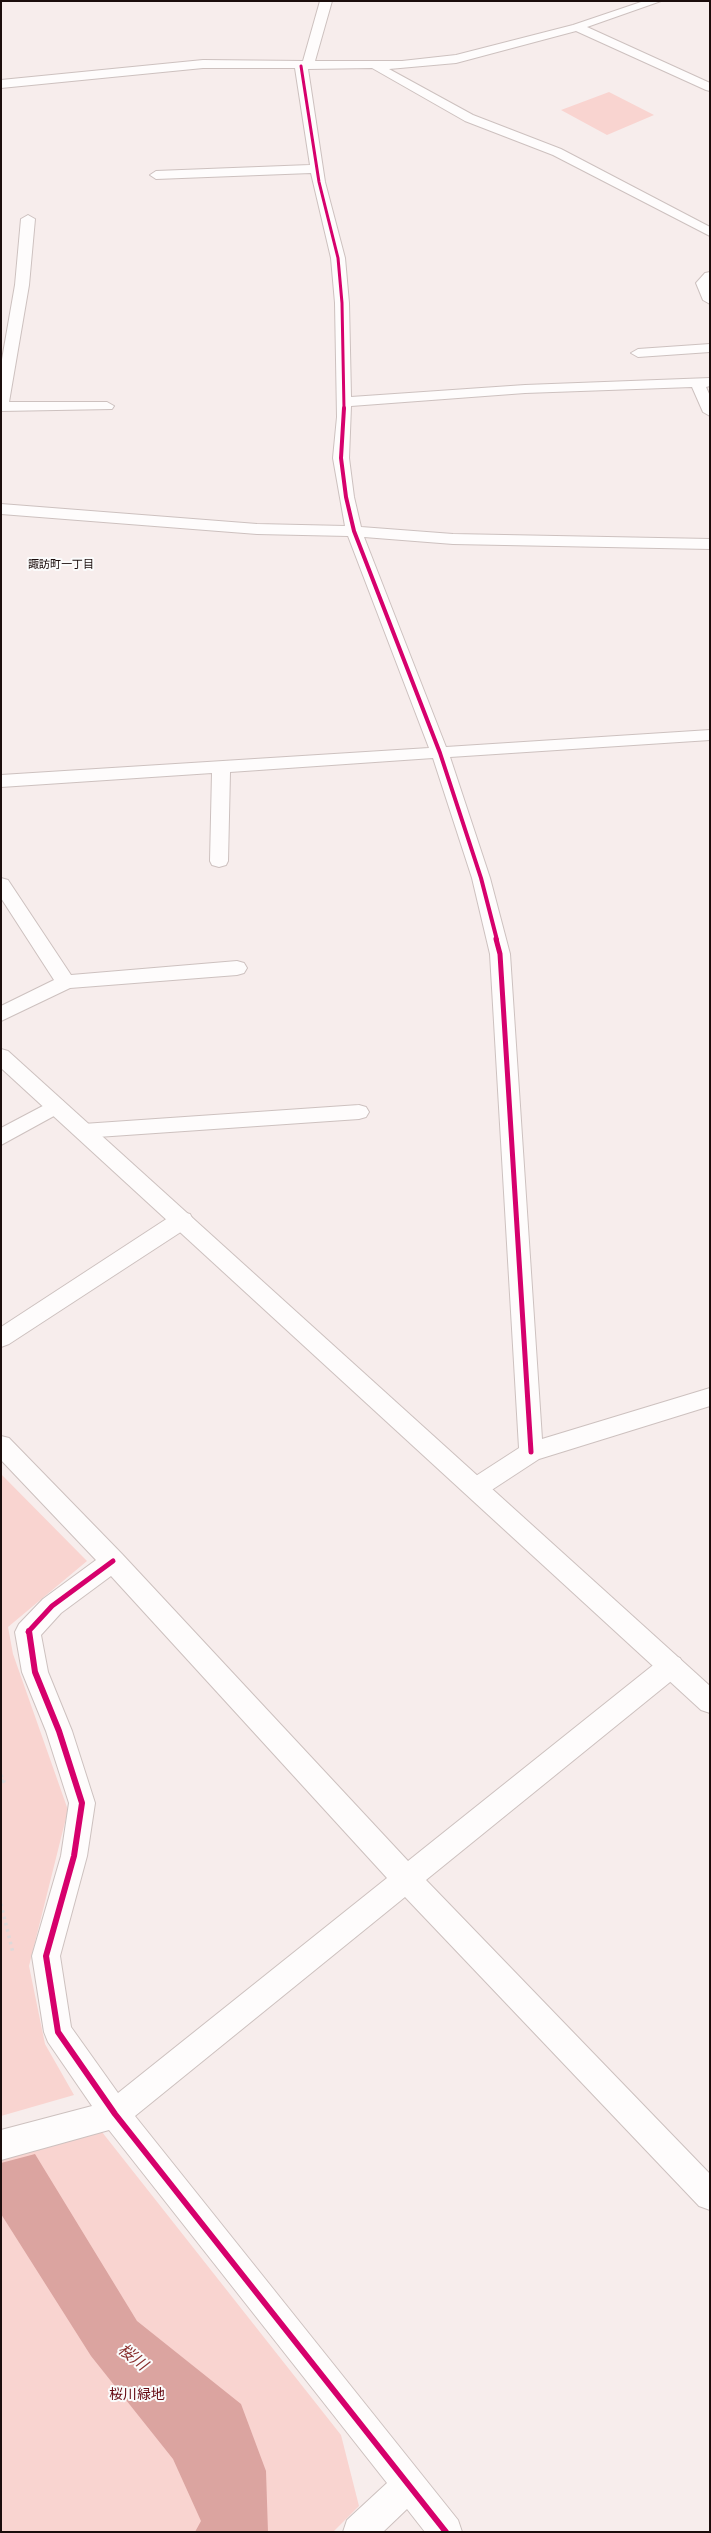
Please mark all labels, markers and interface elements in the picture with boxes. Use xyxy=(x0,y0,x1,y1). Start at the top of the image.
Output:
district label: 諏訪町一丁目 xyxy=(28,558,94,572)
water label: 桜川 xyxy=(113,2341,151,2375)
park label: 桜川緑地 xyxy=(109,2387,165,2403)

